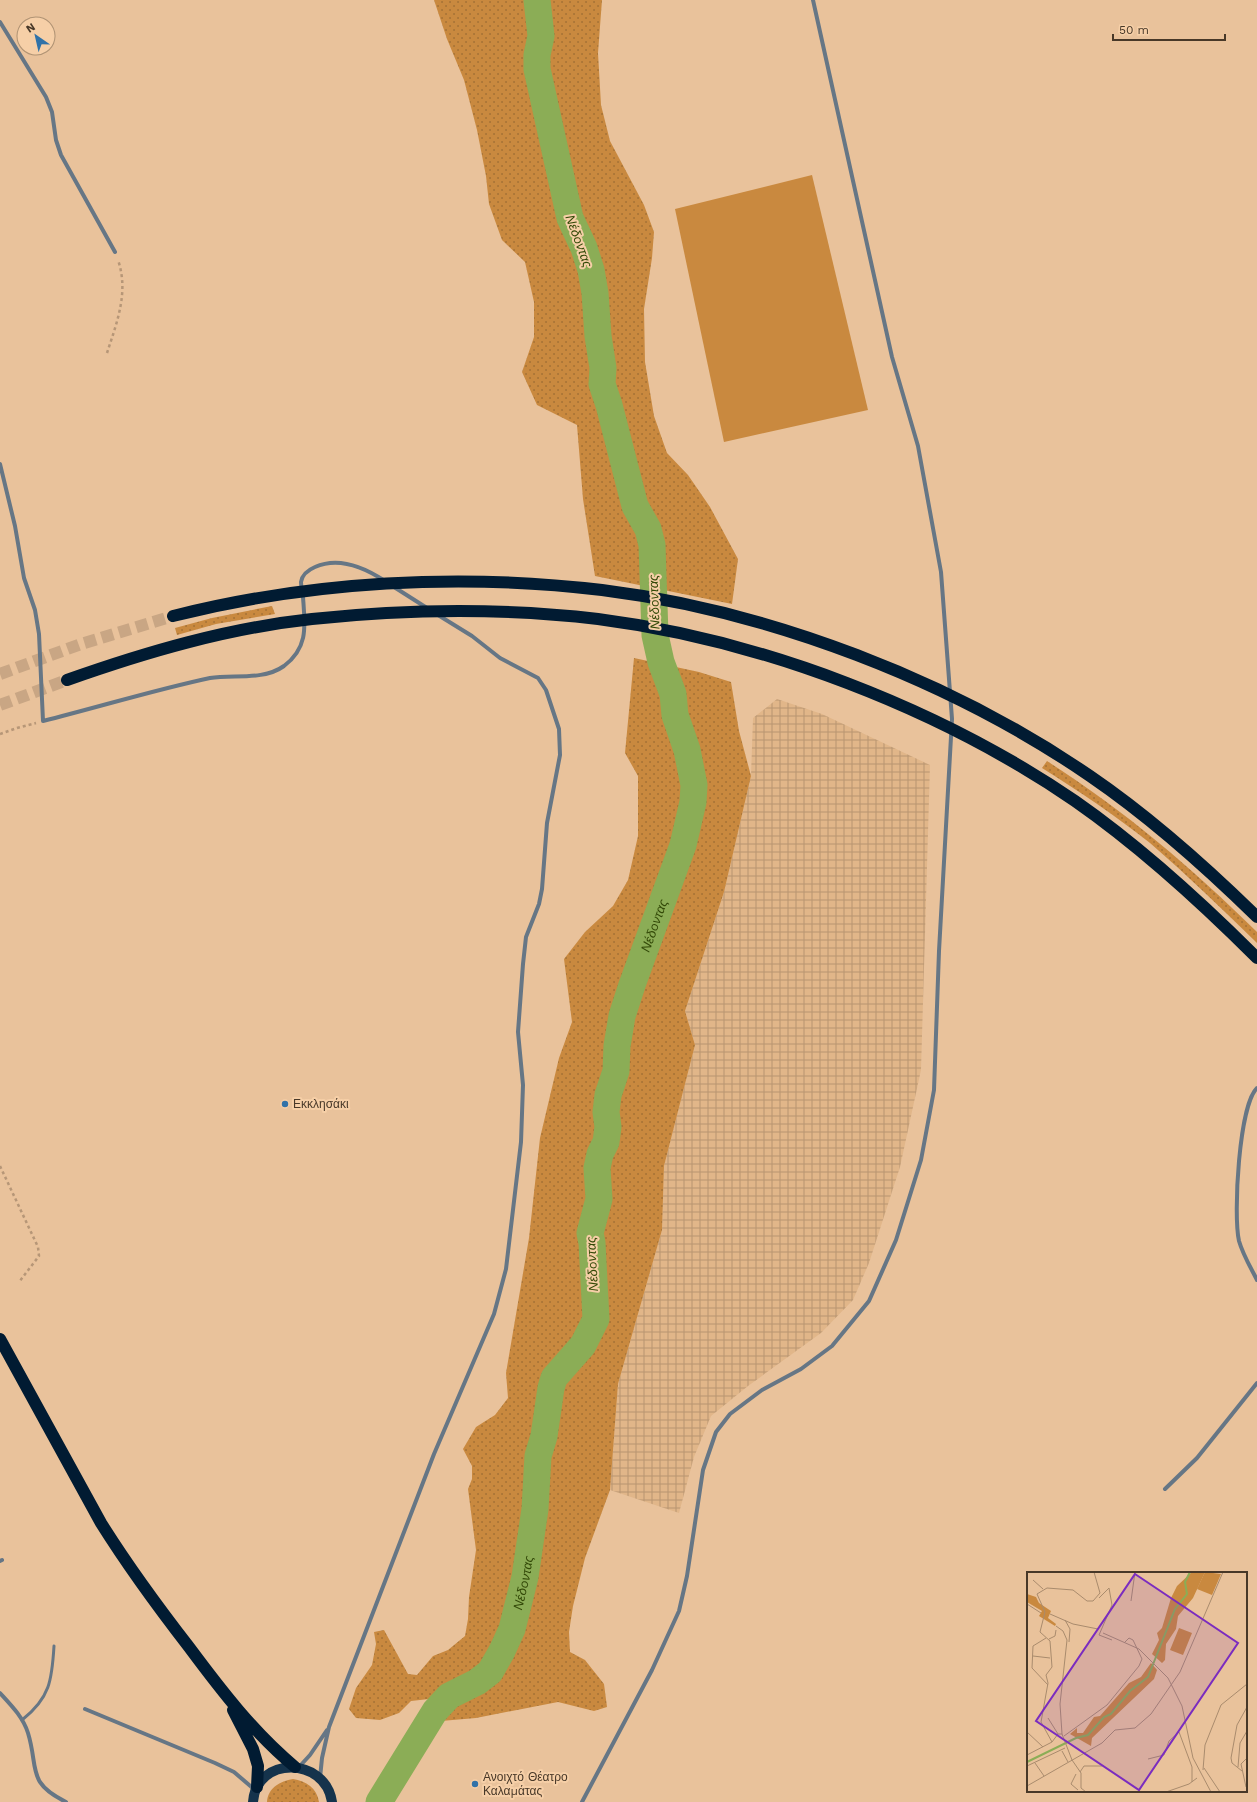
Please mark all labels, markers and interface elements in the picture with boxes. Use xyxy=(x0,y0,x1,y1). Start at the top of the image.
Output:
north arrow xyxy=(16,16,56,56)
scale bar xyxy=(1113,16,1225,42)
text: N xyxy=(24,20,38,36)
text: 50 m xyxy=(1119,23,1149,37)
water label: Νέδoντας xyxy=(563,213,596,270)
water label: Νέδoντας xyxy=(646,574,662,630)
water label: Νέδoντας xyxy=(637,896,670,954)
place label: Εκκλησάκι xyxy=(293,1097,349,1111)
marker: Εκκλησάκι xyxy=(280,1099,290,1109)
water label: Νέδoντας xyxy=(583,1235,601,1292)
water label: Νέδoντας xyxy=(510,1554,536,1611)
inset map xyxy=(1027,1572,1247,1792)
place label: Ανοιχτό Θέατρο Καλαμάτας xyxy=(483,1770,568,1798)
marker: Ανοιχτό Θέατρο Καλαμάτας xyxy=(470,1779,480,1789)

